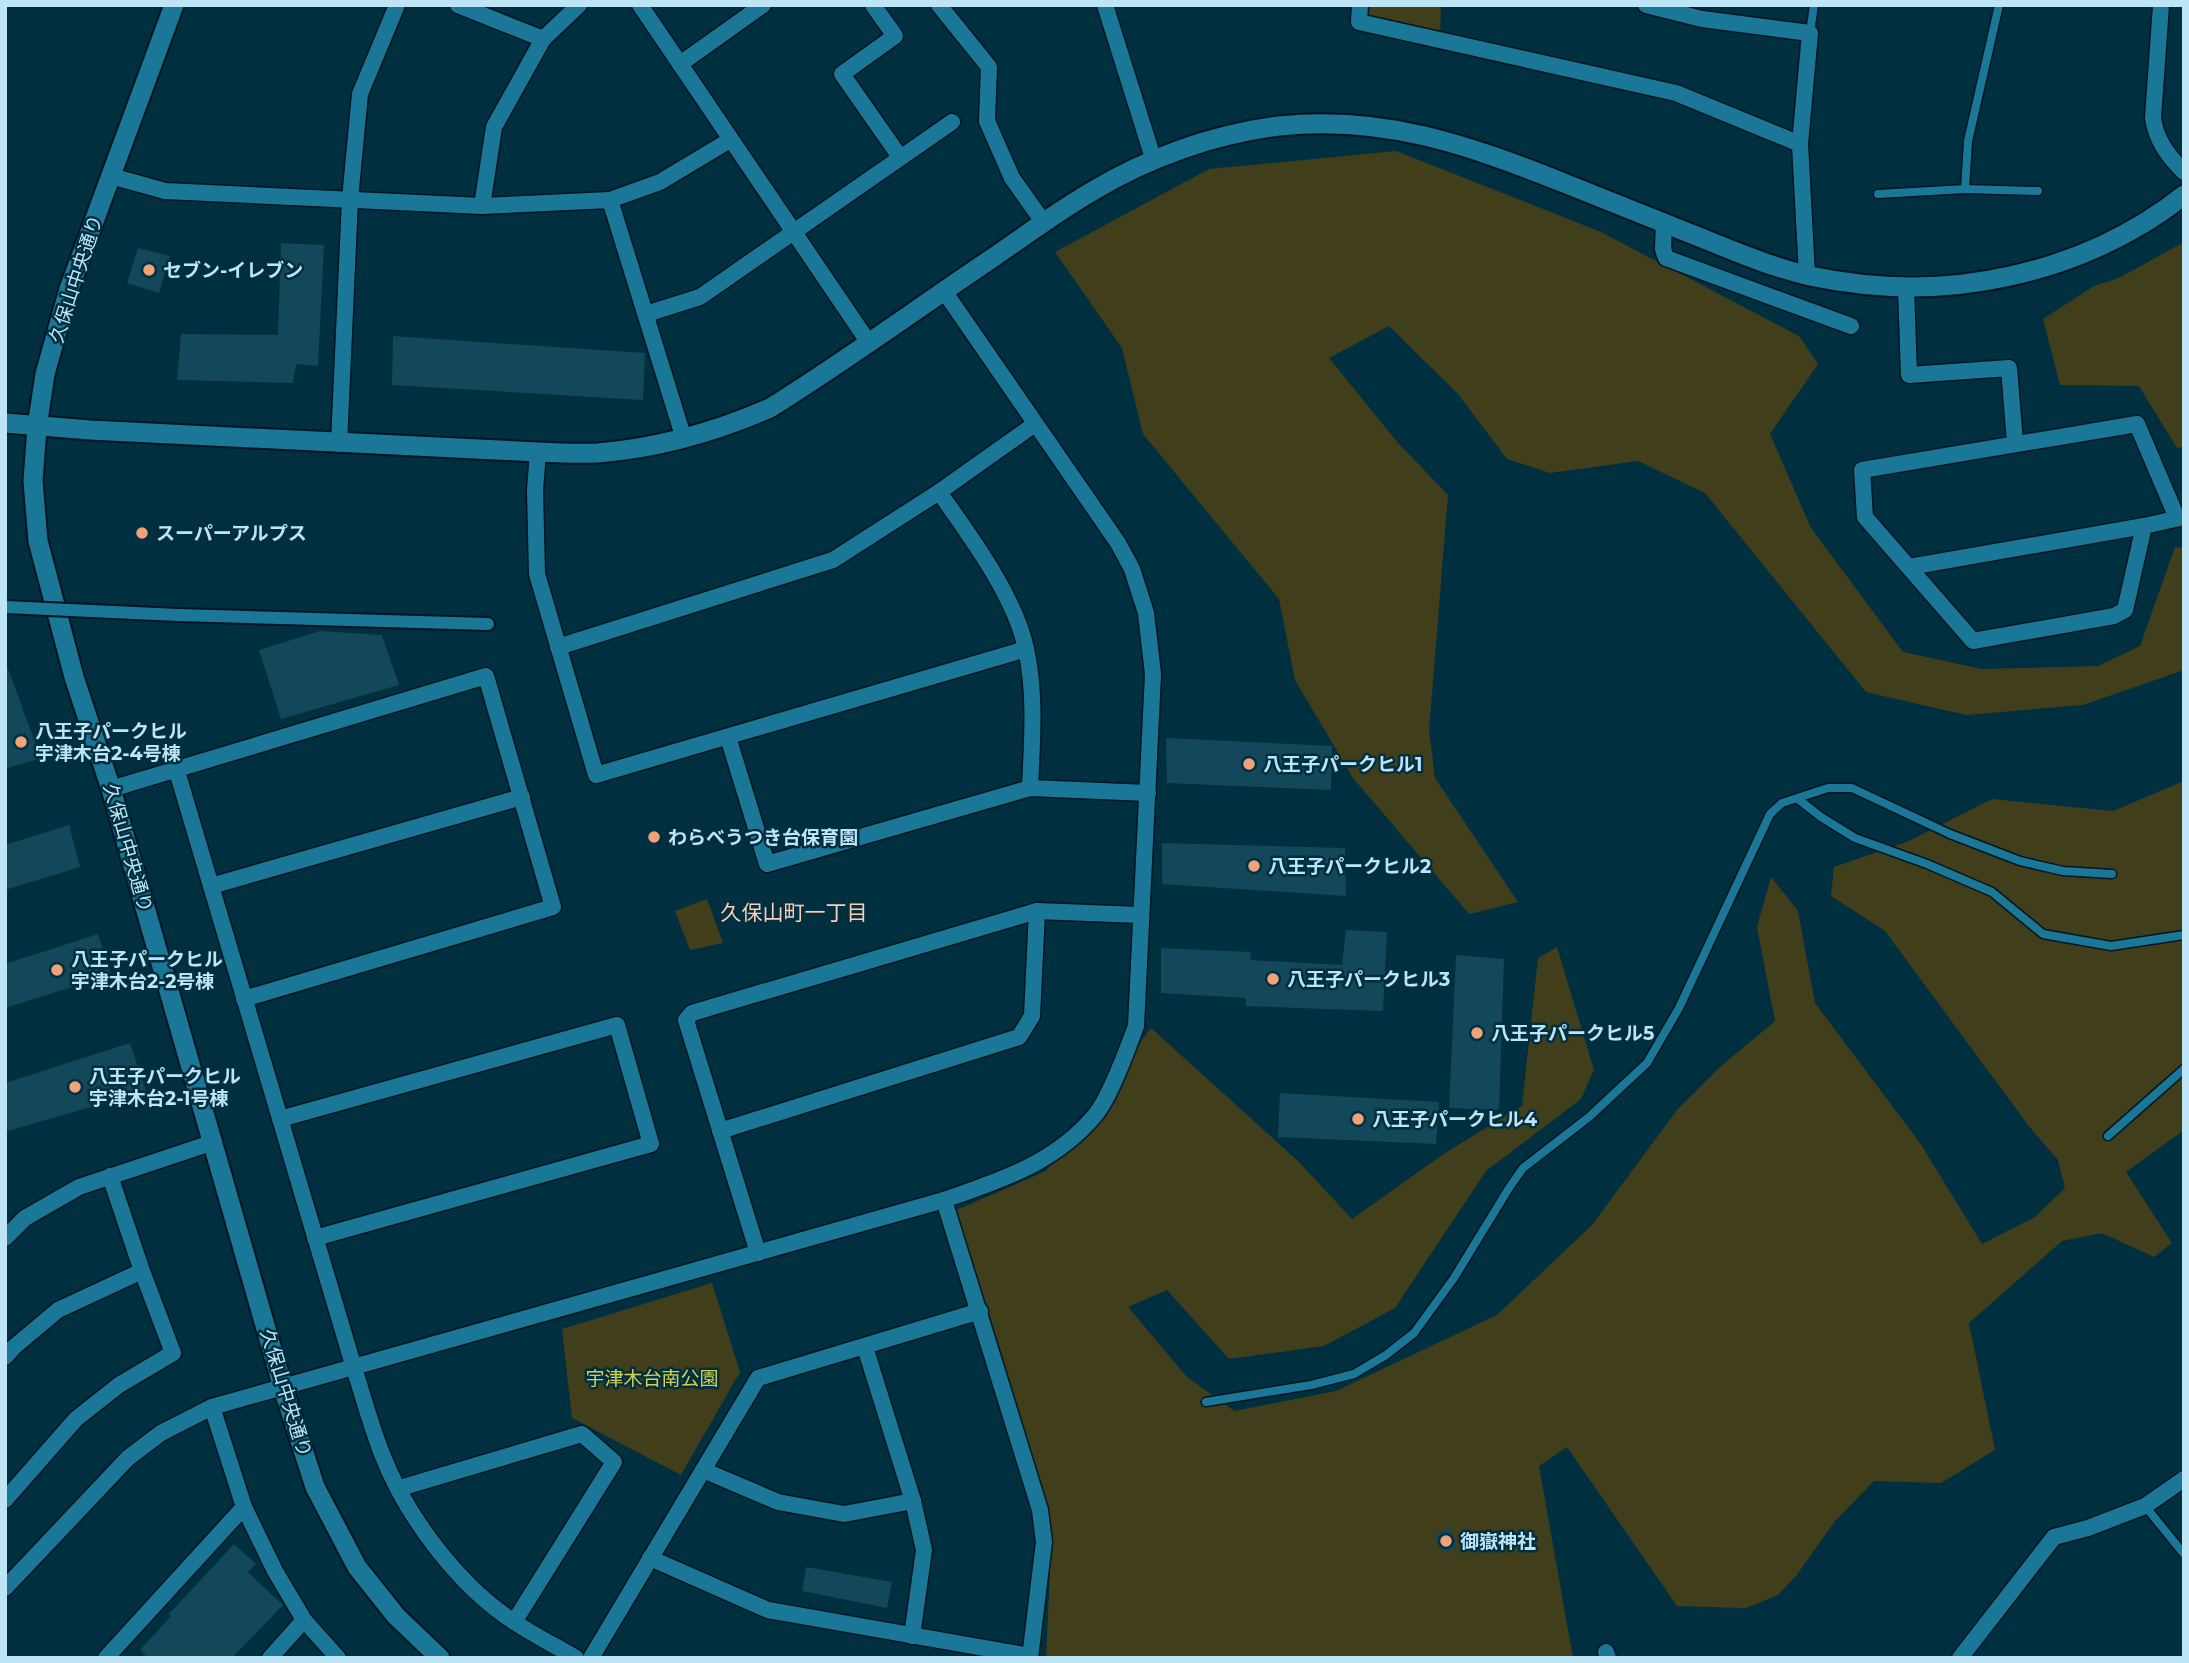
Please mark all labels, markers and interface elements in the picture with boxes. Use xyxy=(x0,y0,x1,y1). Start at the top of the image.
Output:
street label: 久保山中央通り xyxy=(45,212,107,346)
place label: セブン-イレブン xyxy=(163,259,303,282)
marker: セブン-イレブン xyxy=(141,262,157,278)
place label: スーパーアルプス xyxy=(156,522,307,545)
marker: スーパーアルプス xyxy=(134,525,150,541)
place label: 八王子パークヒル 宇津木台2-4号棟 xyxy=(35,720,187,765)
marker: 八王子パークヒル 宇津木台2-4号棟 xyxy=(13,734,29,750)
place label: 八王子パークヒル1 xyxy=(1263,753,1422,776)
marker: 八王子パークヒル1 xyxy=(1241,756,1257,772)
street label: 久保山中央通り xyxy=(99,781,157,915)
place label: わらべうつき台保育園 xyxy=(668,826,858,849)
marker: わらべうつき台保育園 xyxy=(646,829,662,845)
place label: 八王子パークヒル2 xyxy=(1268,855,1431,878)
marker: 八王子パークヒル2 xyxy=(1246,858,1262,874)
district label: 久保山町一丁目 xyxy=(721,900,868,925)
place label: 八王子パークヒル 宇津木台2-2号棟 xyxy=(71,948,223,993)
marker: 八王子パークヒル 宇津木台2-2号棟 xyxy=(49,962,65,978)
place label: 八王子パークヒル3 xyxy=(1287,968,1450,991)
marker: 八王子パークヒル3 xyxy=(1265,971,1281,987)
place label: 八王子パークヒル5 xyxy=(1491,1022,1654,1045)
marker: 八王子パークヒル5 xyxy=(1469,1025,1485,1041)
place label: 八王子パークヒル 宇津木台2-1号棟 xyxy=(89,1065,241,1110)
marker: 八王子パークヒル 宇津木台2-1号棟 xyxy=(67,1079,83,1095)
place label: 八王子パークヒル4 xyxy=(1372,1108,1537,1131)
marker: 八王子パークヒル4 xyxy=(1350,1111,1366,1127)
street label: 久保山中央通り xyxy=(256,1326,316,1460)
park label: 宇津木台南公園 xyxy=(585,1367,719,1390)
place label: 御嶽神社 xyxy=(1460,1530,1536,1553)
marker: 御嶽神社 xyxy=(1438,1533,1454,1549)

